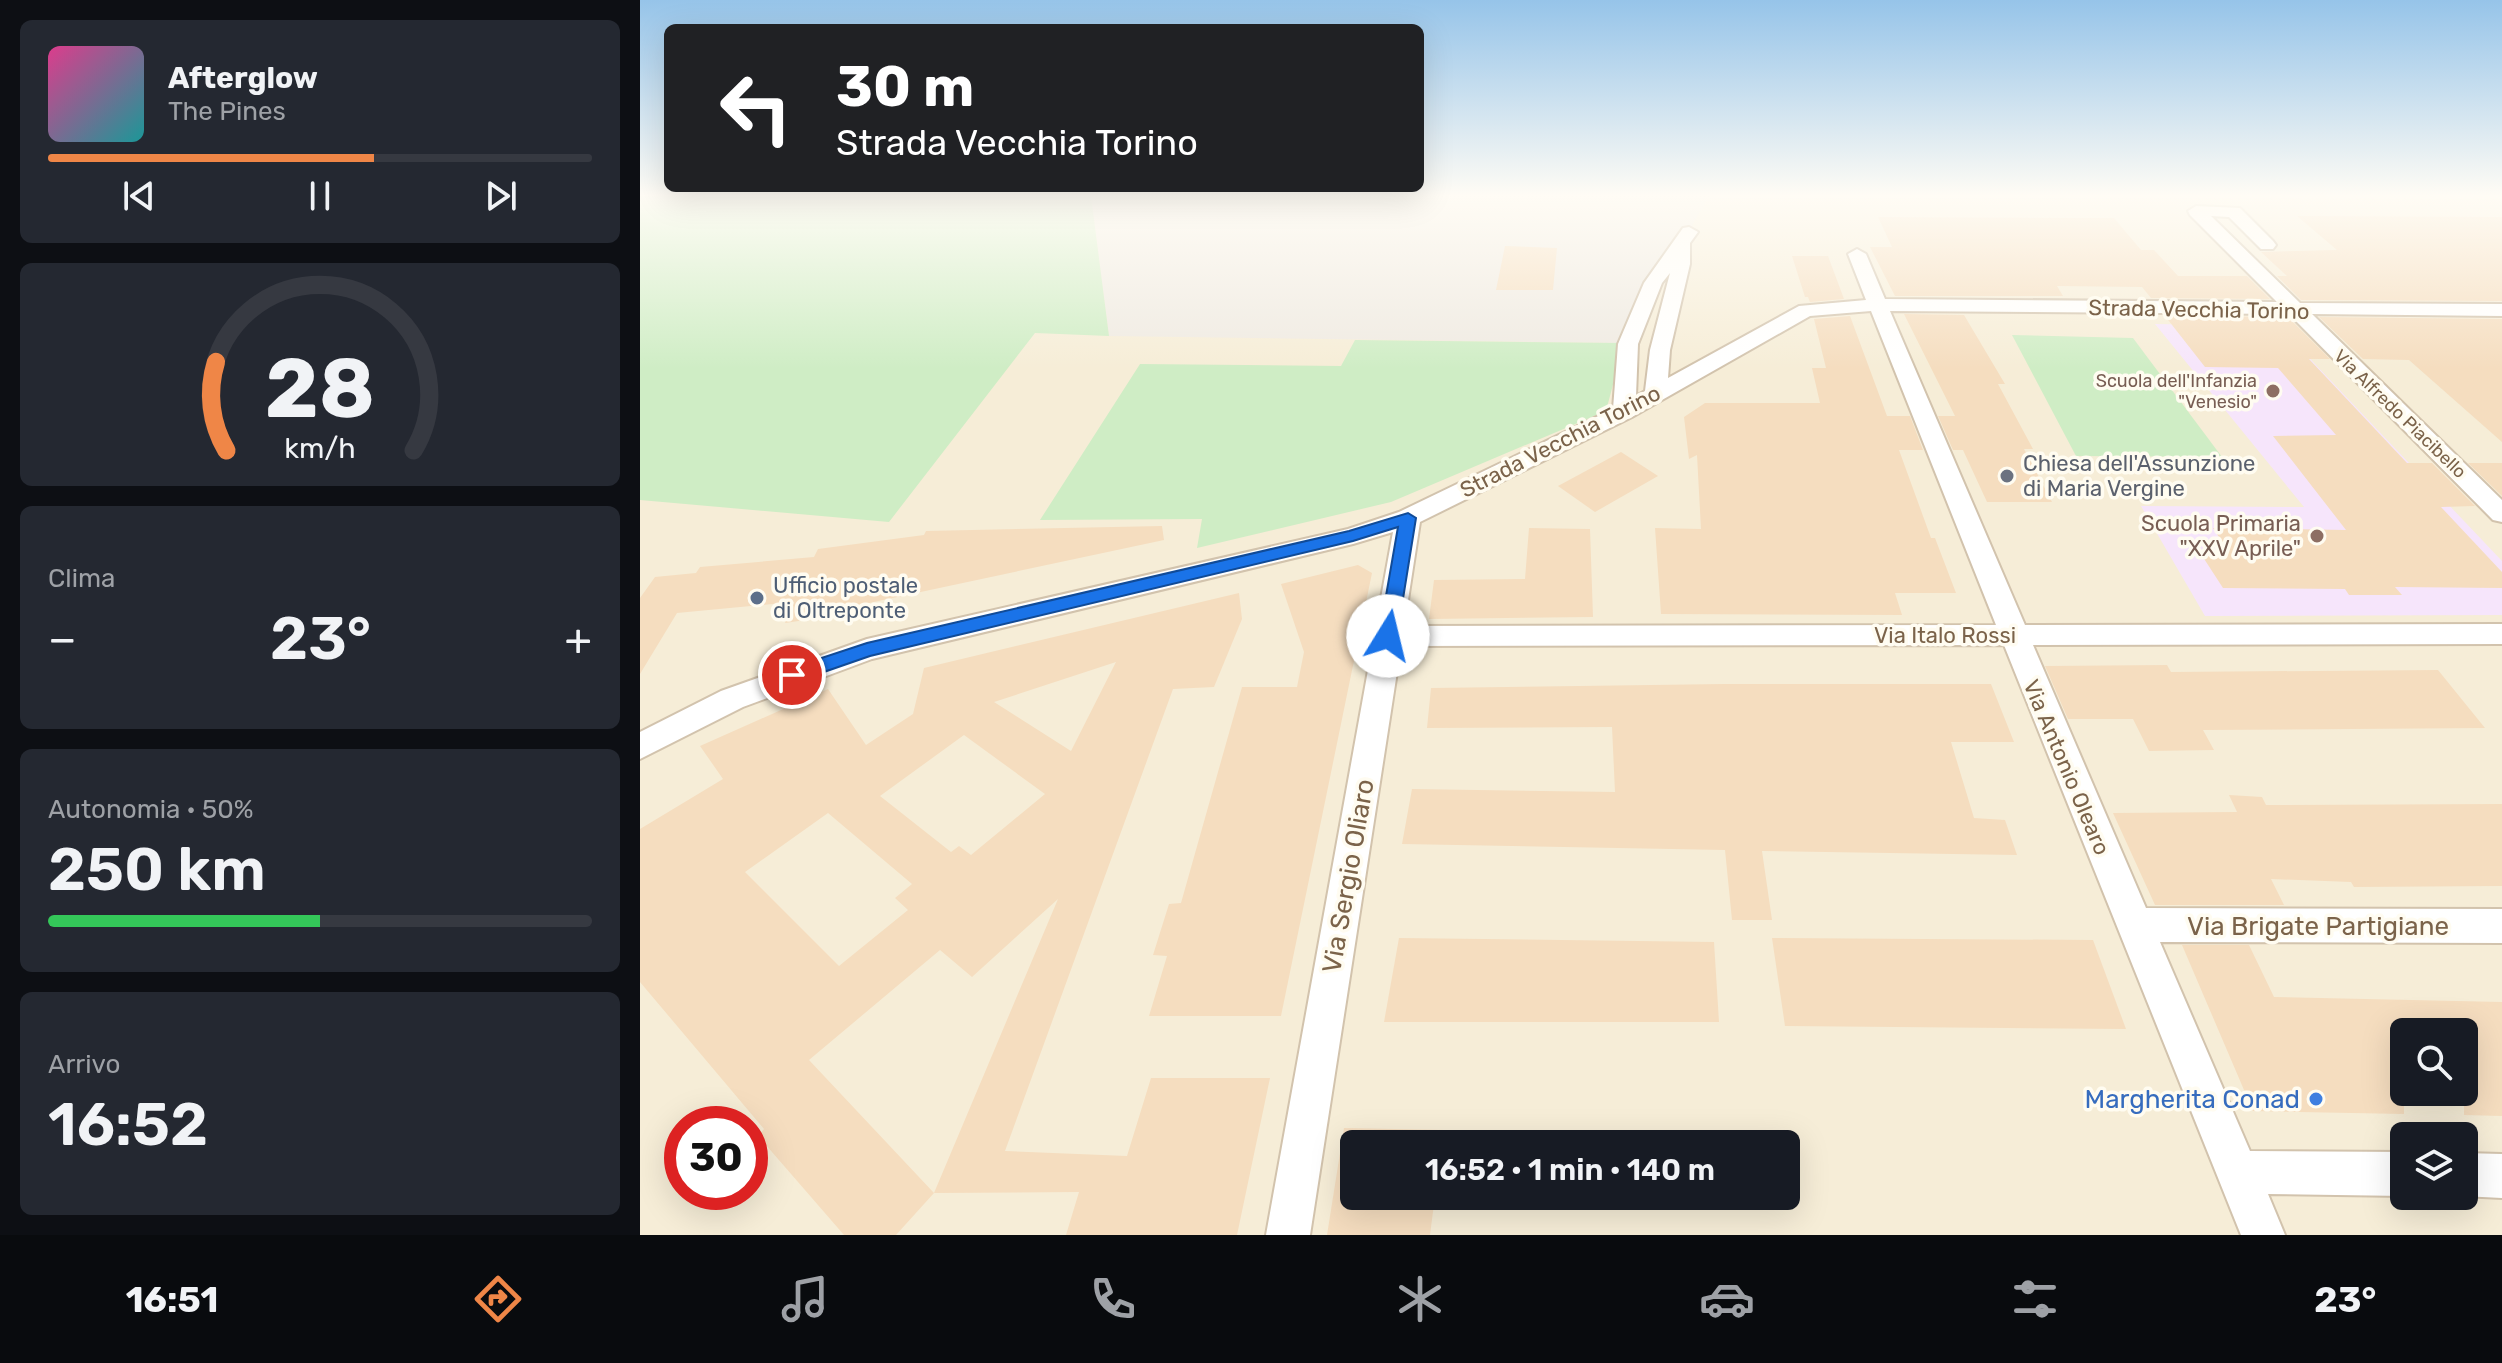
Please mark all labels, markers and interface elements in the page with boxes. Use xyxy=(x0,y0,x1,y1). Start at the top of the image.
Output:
text: 30 m xyxy=(836,54,974,120)
icon: left xyxy=(704,56,808,160)
text: Afterglow xyxy=(168,60,318,96)
text: The Pines xyxy=(168,96,286,127)
text: Strada Vecchia Torino xyxy=(836,121,1198,164)
icon: previous xyxy=(117,174,161,218)
icon: pause xyxy=(298,174,342,218)
icon: next xyxy=(479,174,523,218)
street label: Strada Vecchia Torino xyxy=(2088,294,2310,325)
text: 28 xyxy=(265,338,375,437)
street label: Via Alfredo Piacibello xyxy=(2329,345,2471,483)
place label: Scuola dell'Infanzia "Venesio" xyxy=(2096,370,2257,413)
street label: Strada Vecchia Torino xyxy=(1456,379,1665,504)
marker: Scuola dell'Infanzia "Venesio" xyxy=(2264,382,2282,400)
text: km/h xyxy=(284,431,356,465)
place label: Chiesa dell'Assunzione di Maria Vergine xyxy=(2023,450,2255,502)
marker: Chiesa dell'Assunzione di Maria Vergine xyxy=(1998,467,2016,485)
place label: Scuola Primaria "XXV Aprile" xyxy=(2141,510,2301,562)
marker: Scuola Primaria "XXV Aprile" xyxy=(2308,527,2326,545)
text: Clima xyxy=(48,563,115,594)
place label: Ufficio postale di Oltreponte xyxy=(773,572,918,624)
marker: Ufficio postale di Oltreponte xyxy=(748,589,766,607)
position arrow xyxy=(1346,594,1430,678)
text: 23° xyxy=(270,603,371,674)
text: − xyxy=(48,613,77,665)
text: + xyxy=(565,613,592,665)
street label: Via Italo Rossi xyxy=(1874,622,2016,649)
pin xyxy=(758,641,826,709)
icon: arrive xyxy=(770,653,814,697)
street label: Via Antonio Olearo xyxy=(2017,675,2116,859)
street label: Via Sergio Oliaro xyxy=(1316,777,1381,976)
text: Autonomia · 50% xyxy=(48,794,254,825)
text: 250 km xyxy=(48,834,266,905)
street label: Via Brigate Partigiane xyxy=(2187,911,2449,942)
map controls xyxy=(2390,1018,2478,1210)
button: search xyxy=(2390,1018,2478,1106)
text: Arrivo xyxy=(48,1049,120,1080)
place label: Margherita Conad xyxy=(2085,1084,2300,1115)
text: 16:52 xyxy=(48,1089,208,1160)
marker: Margherita Conad xyxy=(2307,1090,2325,1108)
speed limit sign: 30 xyxy=(664,1106,768,1210)
button: layers xyxy=(2390,1122,2478,1210)
text: 16:52 · 1 min · 140 m xyxy=(1425,1152,1715,1188)
icon: directions xyxy=(470,1271,526,1327)
icon: music xyxy=(777,1271,833,1327)
icon: phone xyxy=(1085,1271,1141,1327)
icon: climate xyxy=(1392,1271,1448,1327)
icon: car xyxy=(1699,1271,1755,1327)
icon: filters xyxy=(2007,1271,2063,1327)
text: 16:51 xyxy=(126,1278,218,1321)
text: 23° xyxy=(2314,1278,2376,1321)

